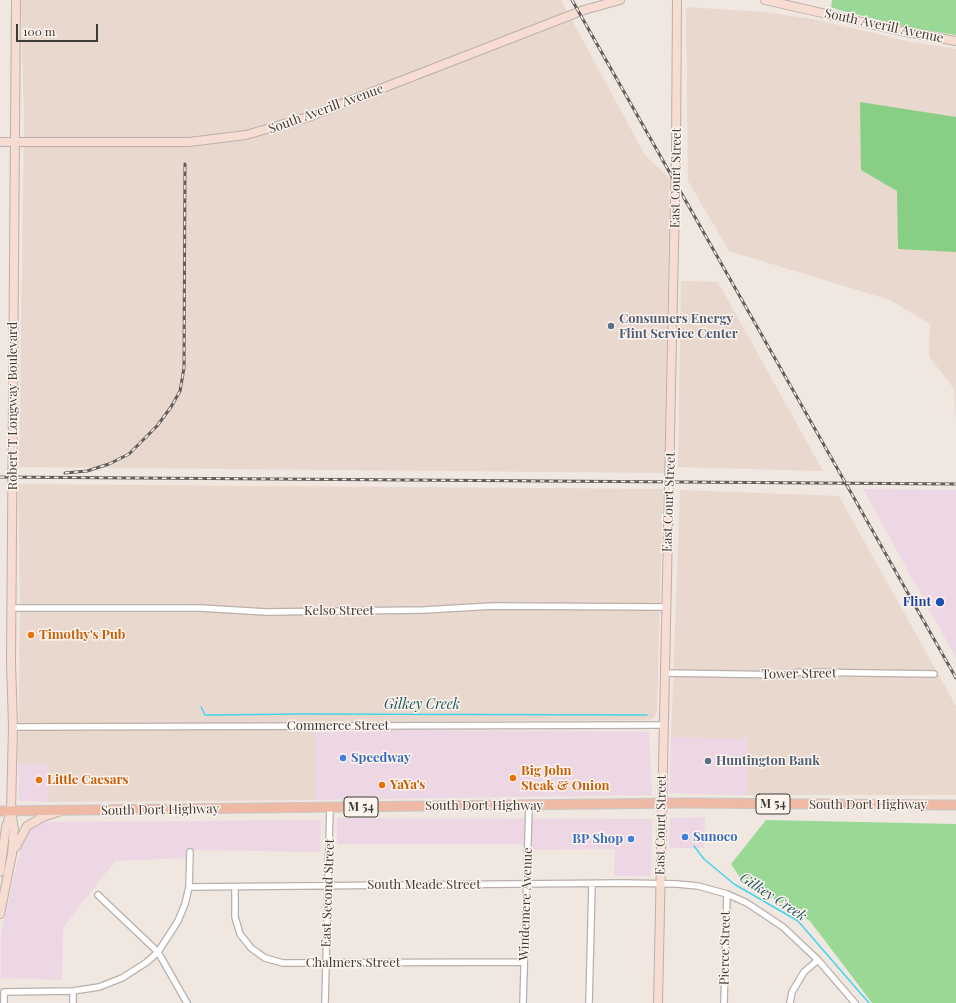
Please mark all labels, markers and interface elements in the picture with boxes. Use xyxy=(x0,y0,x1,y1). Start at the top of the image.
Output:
street label: South Averill Avenue xyxy=(823,6,945,46)
scale bar xyxy=(18,16,100,42)
text: 100 m xyxy=(23,23,55,39)
street label: South Averill Avenue xyxy=(266,81,386,137)
street label: East Court Street xyxy=(667,128,685,228)
place label: Consumers Energy Flint Service Center xyxy=(619,311,738,342)
marker: Consumers Energy Flint Service Center xyxy=(606,321,616,331)
street label: Robert T Longway Boulevard xyxy=(5,322,21,490)
street label: East Court Street xyxy=(659,452,679,552)
place label: Flint xyxy=(903,594,931,610)
marker: Flint xyxy=(934,596,946,608)
street label: Kelso Street xyxy=(304,603,374,619)
place label: Timothy's Pub xyxy=(39,627,125,643)
marker: Timothy's Pub xyxy=(26,630,36,640)
street label: Tower Street xyxy=(761,666,837,682)
water label: Gilkey Creek xyxy=(384,697,460,713)
street label: Commerce Street xyxy=(287,718,389,734)
place label: Speedway xyxy=(351,750,411,766)
marker: Speedway xyxy=(338,753,348,763)
place label: Huntington Bank xyxy=(716,753,820,769)
marker: Huntington Bank xyxy=(703,756,713,766)
place label: Big John Steak & Onion xyxy=(521,763,609,794)
place label: Little Caesars xyxy=(47,772,129,788)
marker: Big John Steak & Onion xyxy=(508,773,518,783)
marker: Little Caesars xyxy=(34,775,44,785)
street label: East Court Street xyxy=(652,775,670,875)
place label: YaYa's xyxy=(390,777,425,793)
marker: YaYa's xyxy=(377,780,387,790)
road number: M 54 xyxy=(756,794,790,814)
road number: M 54 xyxy=(344,797,378,817)
street label: South Dort Highway xyxy=(809,797,927,813)
street label: South Dort Highway xyxy=(425,798,543,814)
street label: South Dort Highway xyxy=(101,801,219,819)
place label: Sunoco xyxy=(693,829,738,845)
place label: BP Shop xyxy=(572,831,623,847)
marker: Sunoco xyxy=(680,832,690,842)
marker: BP Shop xyxy=(626,834,636,844)
street label: East Second Street xyxy=(318,838,338,948)
street label: Windemere Avenue xyxy=(516,847,536,961)
water label: Gilkey Creek xyxy=(737,869,809,925)
street label: South Meade Street xyxy=(367,877,481,893)
street label: Pierce Street xyxy=(717,911,733,985)
street label: Chalmers Street xyxy=(306,955,400,971)

